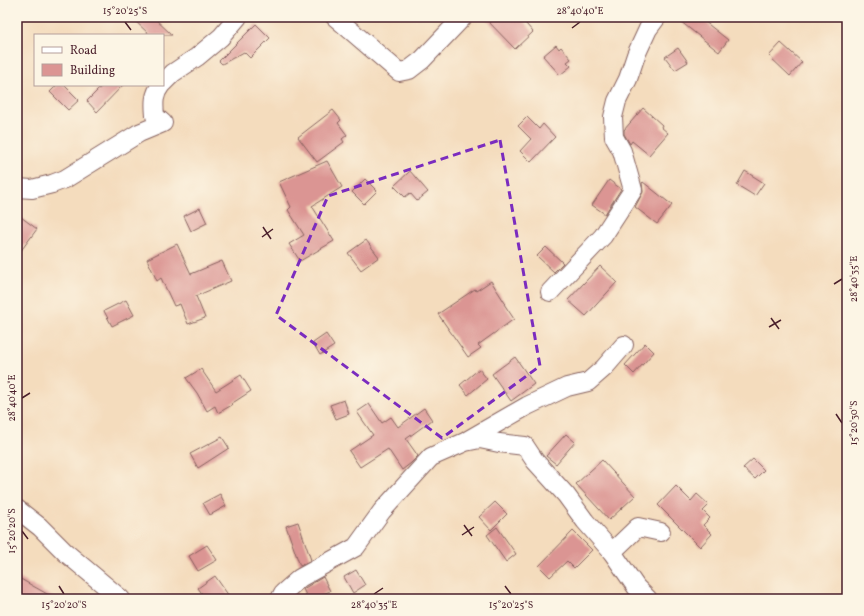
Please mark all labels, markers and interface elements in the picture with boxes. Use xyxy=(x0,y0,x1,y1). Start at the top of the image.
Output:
text: 15°20'25"S xyxy=(103,4,147,18)
text: 28°40'40"E xyxy=(556,4,604,18)
legend xyxy=(34,34,164,86)
text: Road xyxy=(70,43,97,59)
text: Building xyxy=(70,63,115,79)
text: 28°40'35"E xyxy=(847,256,861,302)
text: 28°40'40"E xyxy=(5,374,19,422)
text: 15°20'30"S xyxy=(847,400,861,446)
text: 15°20'20"S xyxy=(5,508,19,554)
text: 15°20'20"S xyxy=(41,598,87,612)
text: 28°40'35"E xyxy=(351,598,397,612)
text: 15°20'25"S xyxy=(489,598,533,612)

